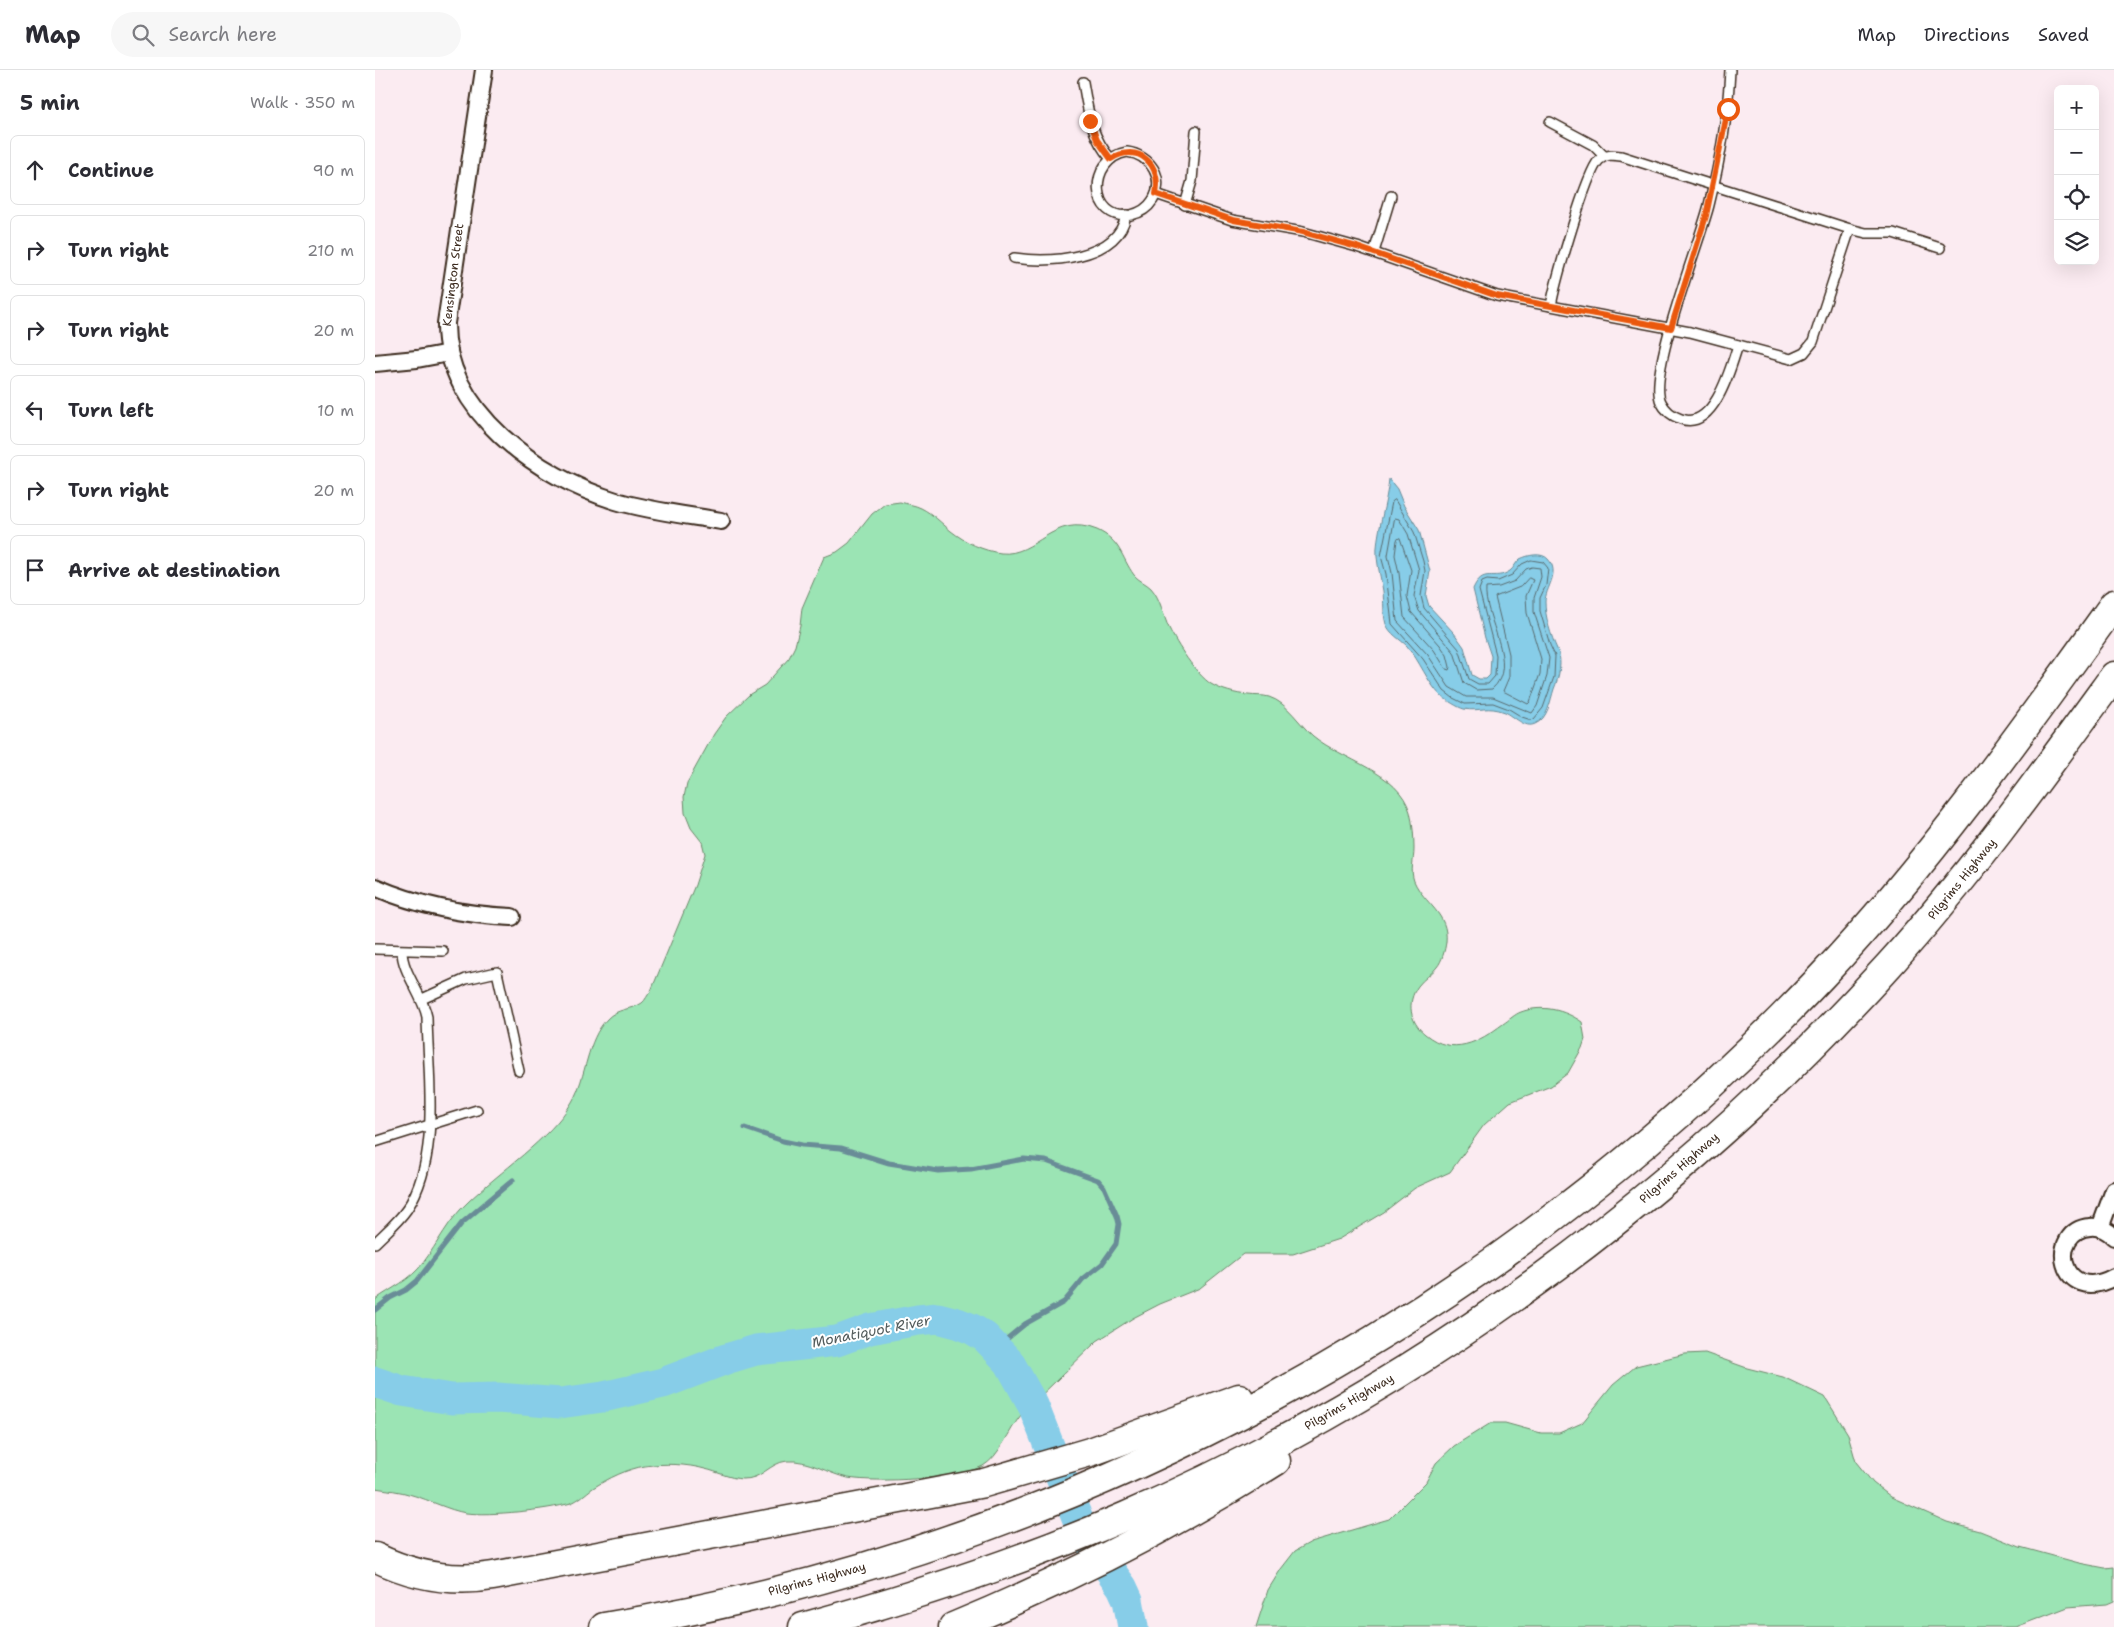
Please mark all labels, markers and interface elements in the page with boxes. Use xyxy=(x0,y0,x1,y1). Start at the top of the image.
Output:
search box xyxy=(111,12,461,57)
text: Map xyxy=(25,19,81,51)
icon: search xyxy=(129,21,157,49)
text: Search here xyxy=(169,22,277,47)
text: Map xyxy=(1858,23,1896,47)
text: Directions xyxy=(1924,23,2010,47)
text: Saved xyxy=(2038,23,2089,47)
map controls xyxy=(2054,85,2099,265)
button: + xyxy=(2054,85,2099,130)
text: 5 min xyxy=(20,89,80,117)
text: Walk · 350 m xyxy=(250,92,355,113)
route start xyxy=(1717,98,1740,121)
route end xyxy=(1079,110,1102,133)
button: − xyxy=(2054,130,2099,175)
icon: ahead xyxy=(21,156,49,184)
text: Continue xyxy=(68,158,154,183)
text: 90 m xyxy=(313,160,354,181)
button: locate xyxy=(2054,175,2099,220)
button: layers xyxy=(2054,220,2099,265)
street label: Kensington Street xyxy=(439,223,467,327)
icon: right xyxy=(21,236,49,264)
text: Turn right xyxy=(68,238,169,263)
text: 210 m xyxy=(307,240,354,261)
icon: right xyxy=(21,316,49,344)
text: Turn right xyxy=(68,318,169,343)
text: 20 m xyxy=(313,320,354,341)
icon: left xyxy=(21,396,49,424)
text: Turn left xyxy=(68,398,154,423)
text: 10 m xyxy=(317,400,354,421)
icon: right xyxy=(21,476,49,504)
text: Turn right xyxy=(68,478,169,503)
text: 20 m xyxy=(313,480,354,501)
icon: arrive xyxy=(21,556,49,584)
text: Arrive at destination xyxy=(68,558,280,583)
street label: Pilgrims Highway xyxy=(1924,835,2000,923)
street label: Pilgrims Highway xyxy=(1636,1129,1722,1207)
water label: Monatiquot River xyxy=(810,1311,932,1351)
street label: Pilgrims Highway xyxy=(1302,1370,1397,1434)
street label: Pilgrims Highway xyxy=(766,1558,868,1600)

